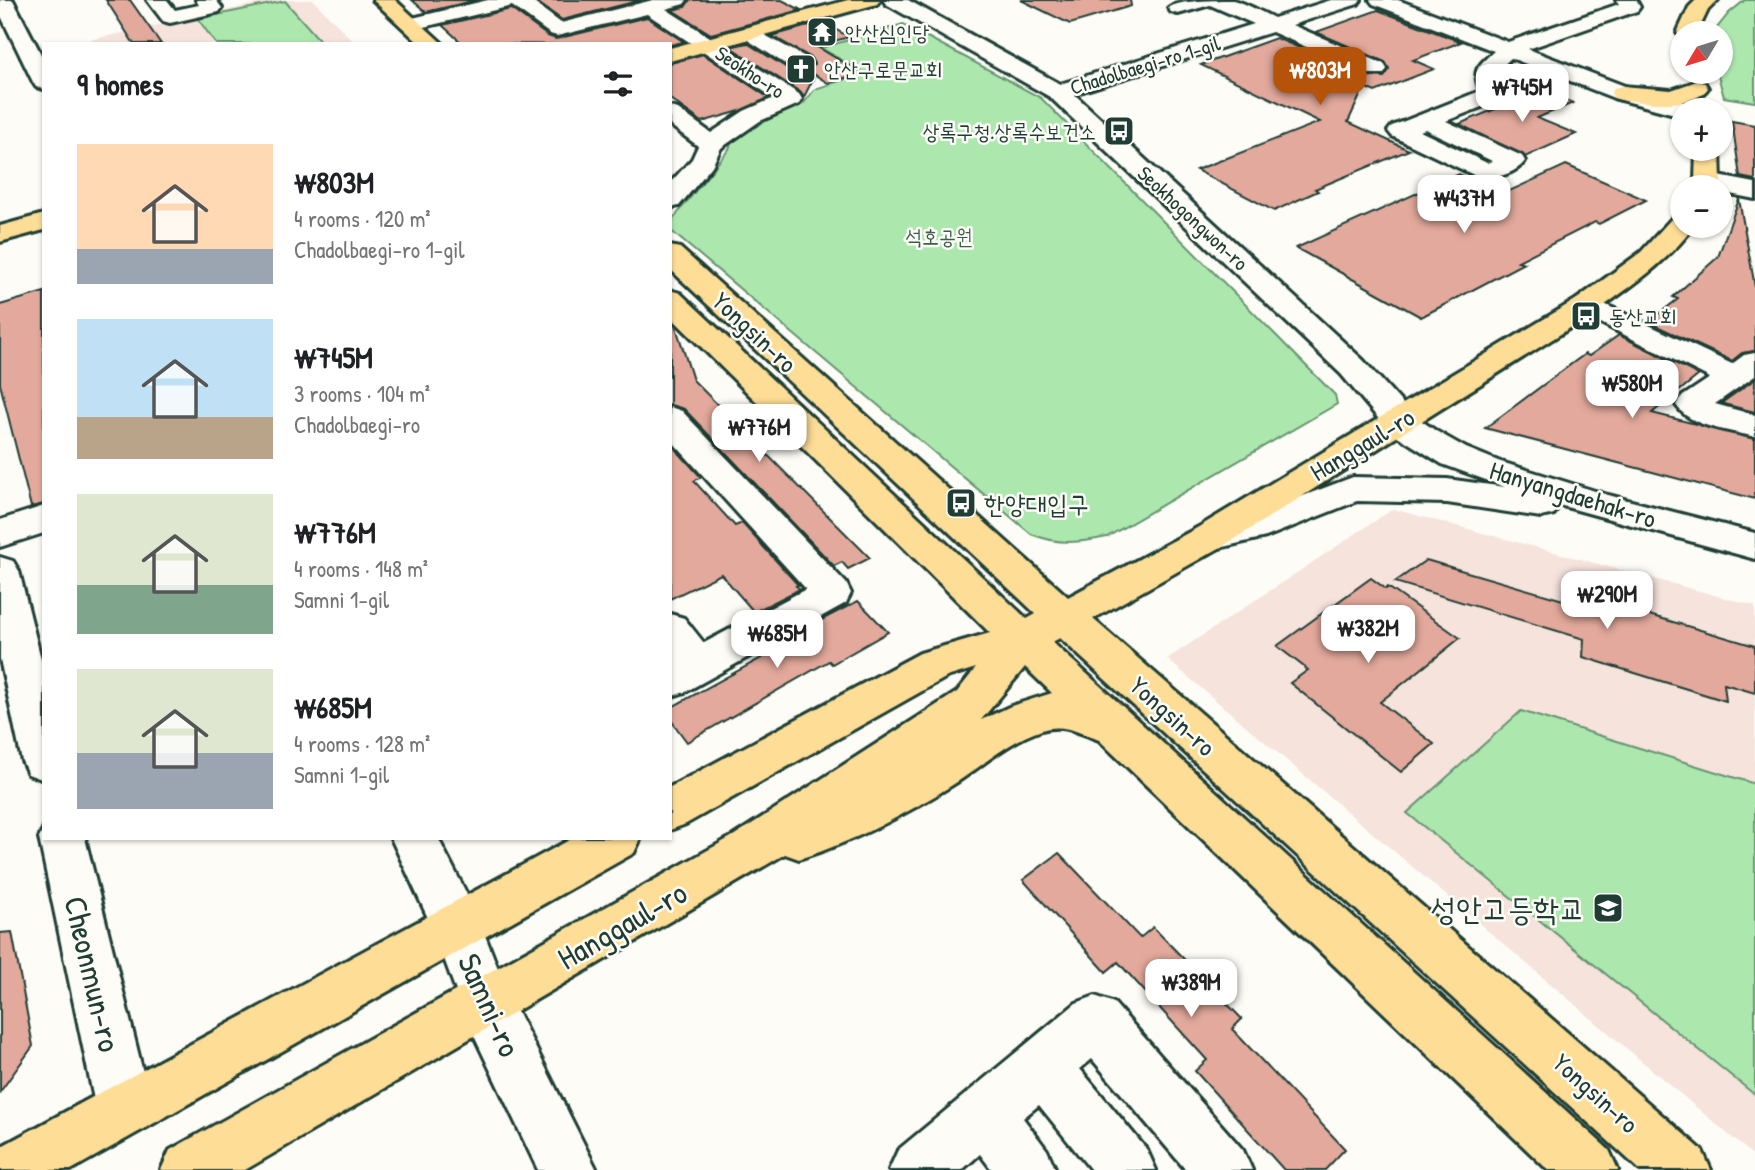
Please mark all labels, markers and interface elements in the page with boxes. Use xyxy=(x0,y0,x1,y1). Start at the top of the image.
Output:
temple icon: 안산심인당 xyxy=(805,15,839,49)
place label: 안산심인당 xyxy=(845,18,930,47)
north arrow xyxy=(1670,21,1732,84)
map controls xyxy=(1670,21,1733,238)
street label: Chadolbaegi-ro 1-gil xyxy=(1066,28,1224,102)
street label: Seokho-ro xyxy=(710,39,790,105)
pin: ₩803M xyxy=(1271,48,1369,107)
church icon: 안산구로문교회 xyxy=(784,52,818,86)
text: ₩803M xyxy=(1289,54,1351,85)
place label: 안산구로문교회 xyxy=(824,55,942,84)
text: 9 homes xyxy=(77,64,164,104)
pin: ₩745M xyxy=(1473,64,1571,124)
icon: filters xyxy=(599,65,637,103)
text: ₩745M xyxy=(1492,71,1552,102)
button: + xyxy=(1670,98,1733,161)
bus stop icon: 상록구청.상록수보건소 xyxy=(1102,114,1136,148)
place label: 상록구청.상록수보건소 xyxy=(923,117,1096,146)
street label: Seokhogongwon-ro xyxy=(1131,159,1255,277)
text: ₩803M xyxy=(294,162,374,202)
icon: home xyxy=(133,172,217,256)
button: − xyxy=(1670,175,1733,238)
pin: ₩437M xyxy=(1415,176,1513,235)
text: ₩437M xyxy=(1433,182,1495,213)
text: 4 rooms · 120 m² xyxy=(294,203,431,234)
park label: 석호공원 xyxy=(905,222,973,251)
text: Chadolbaegi-ro 1-gil xyxy=(294,234,465,265)
street label: Yongsin-ro xyxy=(705,284,805,380)
bus stop icon: 동산교회 xyxy=(1569,299,1603,333)
place label: 동산교회 xyxy=(1609,302,1677,331)
text: ₩745M xyxy=(294,337,373,377)
icon: home xyxy=(133,347,217,431)
pin: ₩580M xyxy=(1583,360,1681,420)
text: ₩580M xyxy=(1602,367,1662,398)
text: 3 rooms · 104 m² xyxy=(294,378,430,409)
street label: Hanggaul-ro xyxy=(1303,399,1421,489)
pin: ₩776M xyxy=(710,405,808,464)
text: Chadolbaegi-ro xyxy=(294,409,420,440)
text: ₩776M xyxy=(728,411,790,442)
street label: Hanyangdaehak-ro xyxy=(1486,452,1660,536)
bus stop icon: 한양대입구 xyxy=(944,486,978,520)
place label: 한양대입구 xyxy=(984,486,1089,521)
text: ₩776M xyxy=(294,512,376,552)
icon: home xyxy=(133,522,217,606)
text: 4 rooms · 148 m² xyxy=(294,553,428,584)
pin: ₩290M xyxy=(1558,572,1656,631)
text: ₩290M xyxy=(1577,578,1637,609)
text: Samni 1-gil xyxy=(294,584,389,615)
pin: ₩382M xyxy=(1319,606,1417,665)
pin: ₩685M xyxy=(728,610,826,670)
text: ₩382M xyxy=(1337,612,1399,643)
text: ₩685M xyxy=(747,617,807,648)
street label: Yongsin-ro xyxy=(1123,668,1223,764)
text: ₩685M xyxy=(294,687,372,727)
icon: home xyxy=(133,697,217,781)
text: 4 rooms · 128 m² xyxy=(294,728,430,759)
text: Samni 1-gil xyxy=(294,759,389,790)
street label: Hanggaul-ro xyxy=(550,871,695,979)
place label: 성안고등학교 xyxy=(1431,887,1585,930)
school or university icon: 성안고등학교 xyxy=(1591,891,1625,925)
street label: Cheonmun-ro xyxy=(54,892,132,1056)
street label: Samni-ro xyxy=(448,947,532,1064)
pin: ₩389M xyxy=(1142,960,1240,1019)
text: ₩389M xyxy=(1161,966,1221,997)
street label: Yongsin-ro xyxy=(1546,1045,1646,1141)

